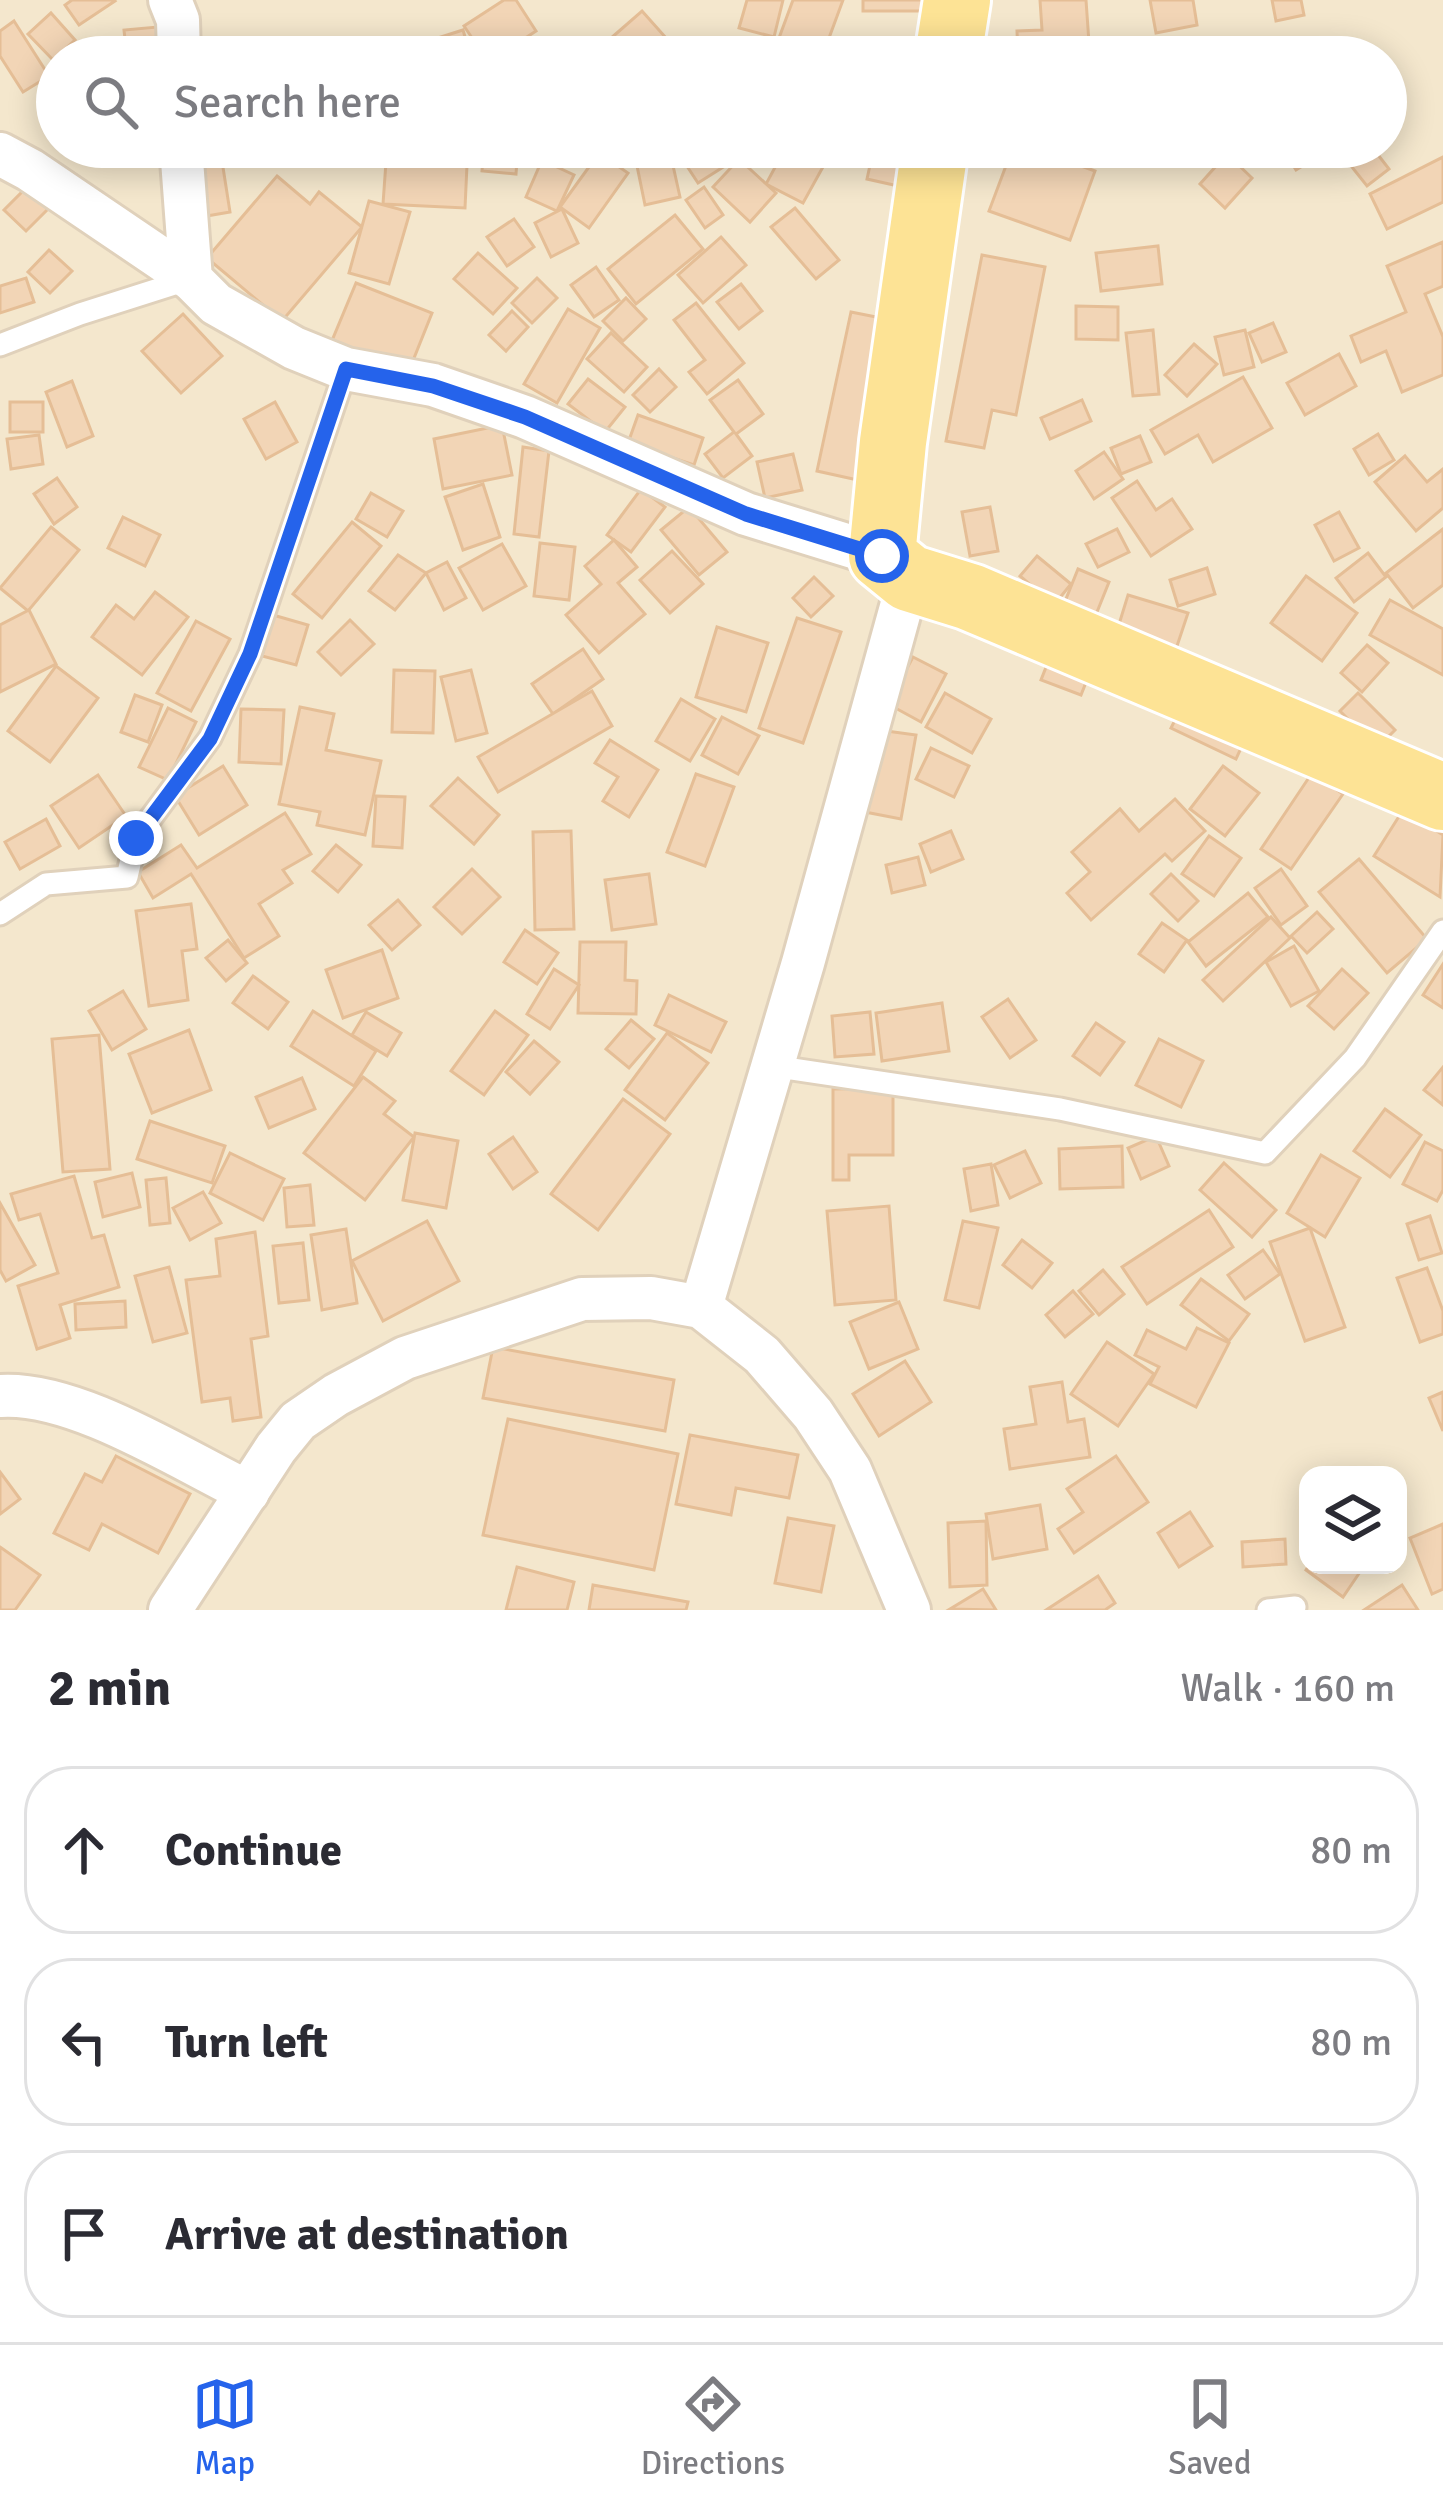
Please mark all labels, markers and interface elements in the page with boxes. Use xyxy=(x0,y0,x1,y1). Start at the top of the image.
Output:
search box xyxy=(36,36,1407,168)
icon: search xyxy=(78,69,144,135)
text: Search here xyxy=(174,75,401,130)
route start xyxy=(855,529,909,583)
route end xyxy=(109,811,163,865)
map controls xyxy=(1299,1466,1407,1574)
button: layers xyxy=(1299,1466,1407,1574)
text: 2 min xyxy=(48,1657,171,1720)
text: Walk · 160 m xyxy=(1181,1664,1395,1712)
icon: ahead xyxy=(51,1817,117,1883)
text: Continue xyxy=(165,1823,342,1878)
text: 80 m xyxy=(1310,1826,1392,1874)
icon: left xyxy=(51,2009,117,2075)
text: Turn left xyxy=(165,2015,328,2070)
text: 80 m xyxy=(1310,2018,1392,2066)
icon: arrive xyxy=(51,2201,117,2267)
text: Arrive at destination xyxy=(165,2207,569,2262)
tab: Map xyxy=(192,2371,258,2484)
tab: Directions xyxy=(641,2371,785,2484)
tab: Saved xyxy=(1168,2371,1251,2484)

